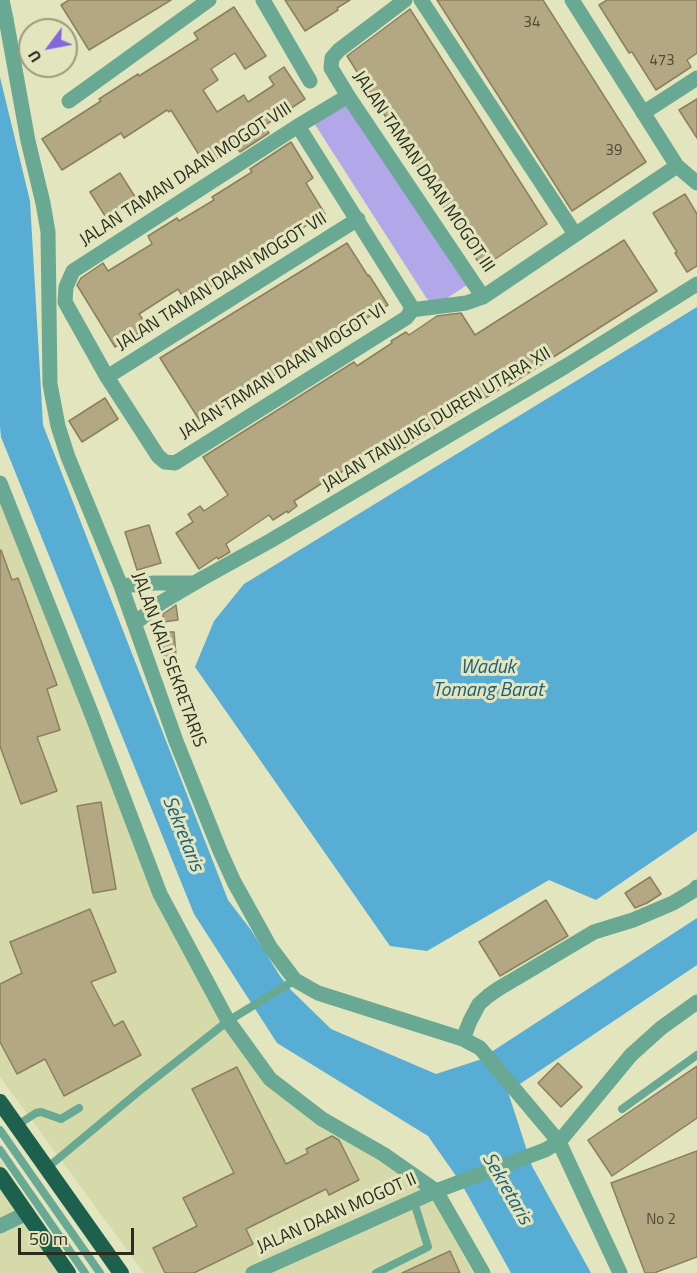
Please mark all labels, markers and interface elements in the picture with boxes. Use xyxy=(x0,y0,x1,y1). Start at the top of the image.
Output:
house number: 34 xyxy=(524,14,540,32)
north arrow xyxy=(18,18,78,78)
text: U xyxy=(21,46,47,67)
house number: 473 xyxy=(649,52,675,70)
street label: JALAN TAMAN DAAN MOGOT III xyxy=(348,67,498,277)
street label: JALAN TAMAN DAAN MOGOT VIII xyxy=(76,98,296,252)
house number: 39 xyxy=(606,142,622,160)
street label: JALAN TAMAN DAAN MOGOT VII xyxy=(113,208,331,356)
street label: JALAN TAMAN DAAN MOGOT VI xyxy=(176,299,390,445)
street label: JALAN TANJUNG DUREN UTARA XII xyxy=(319,343,555,497)
street label: JALAN KALI SEKRETARIS xyxy=(126,569,210,751)
water label: Waduk Tomang Barat xyxy=(433,656,543,703)
water label: Sekretaris xyxy=(156,793,208,875)
water label: Sekretaris xyxy=(476,1149,536,1229)
street label: JALAN DAAN MOGOT II xyxy=(254,1169,420,1259)
house number: No 2 xyxy=(646,1211,676,1229)
scale bar xyxy=(21,1216,136,1254)
text: 50 m xyxy=(29,1225,68,1252)

